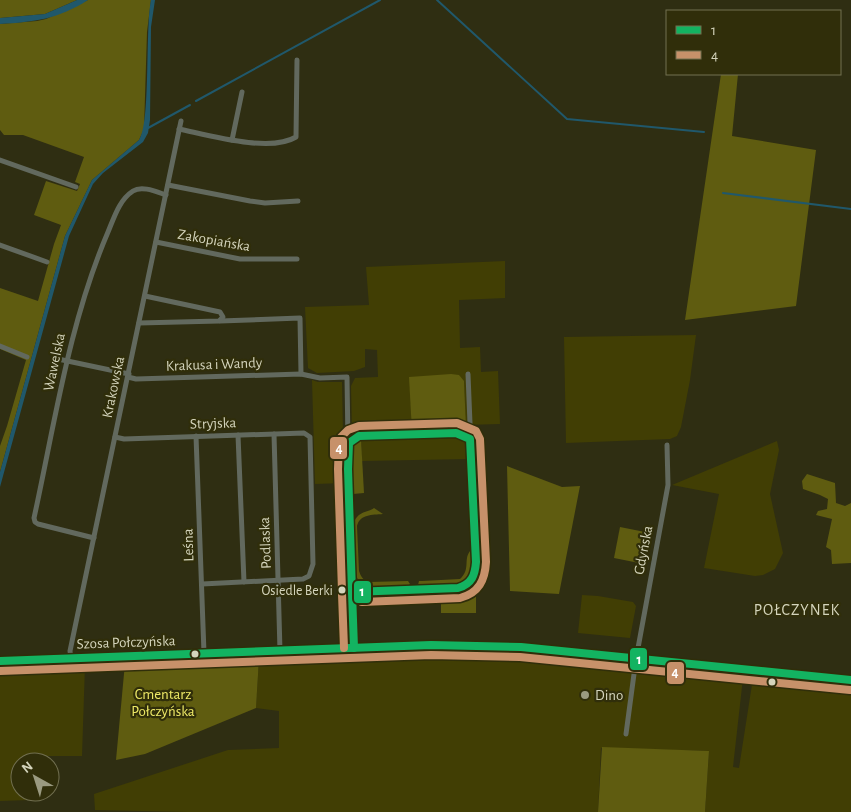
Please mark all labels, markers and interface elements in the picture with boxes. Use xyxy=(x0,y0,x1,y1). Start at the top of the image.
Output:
legend xyxy=(666,10,841,75)
text: 1 xyxy=(711,23,716,38)
text: 4 xyxy=(711,48,718,63)
street label: Zakopiańska xyxy=(176,227,252,254)
street label: Wawelska xyxy=(41,332,68,392)
street label: Krakowska xyxy=(100,355,127,419)
street label: Krakusa i Wandy xyxy=(166,355,263,374)
street label: Stryjska xyxy=(190,415,236,432)
line badge: 4 xyxy=(329,436,348,460)
text: 4 xyxy=(335,442,343,456)
street label: Podlaska xyxy=(257,517,274,569)
street label: Gdyńska xyxy=(631,524,656,576)
street label: Leśna xyxy=(180,528,197,562)
line badge: 1 xyxy=(353,580,372,604)
place label: Osiedle Berki xyxy=(261,584,333,598)
marker: Osiedle Berki xyxy=(337,585,347,595)
text: 1 xyxy=(359,585,365,599)
district label: POŁCZYNEK xyxy=(754,602,840,618)
street label: Szosa Połczyńska xyxy=(76,633,176,652)
line badge: 1 xyxy=(629,647,648,671)
unlabelled marker xyxy=(190,649,200,659)
text: 1 xyxy=(636,653,642,667)
line badge: 4 xyxy=(666,661,685,685)
text: 4 xyxy=(671,666,679,680)
unlabelled marker xyxy=(767,677,777,687)
park label: Cmentarz Połczyńska xyxy=(131,687,195,719)
place label: Dino xyxy=(595,688,623,703)
marker: Dino xyxy=(579,689,591,701)
north arrow xyxy=(10,752,60,802)
text: N xyxy=(19,759,36,776)

